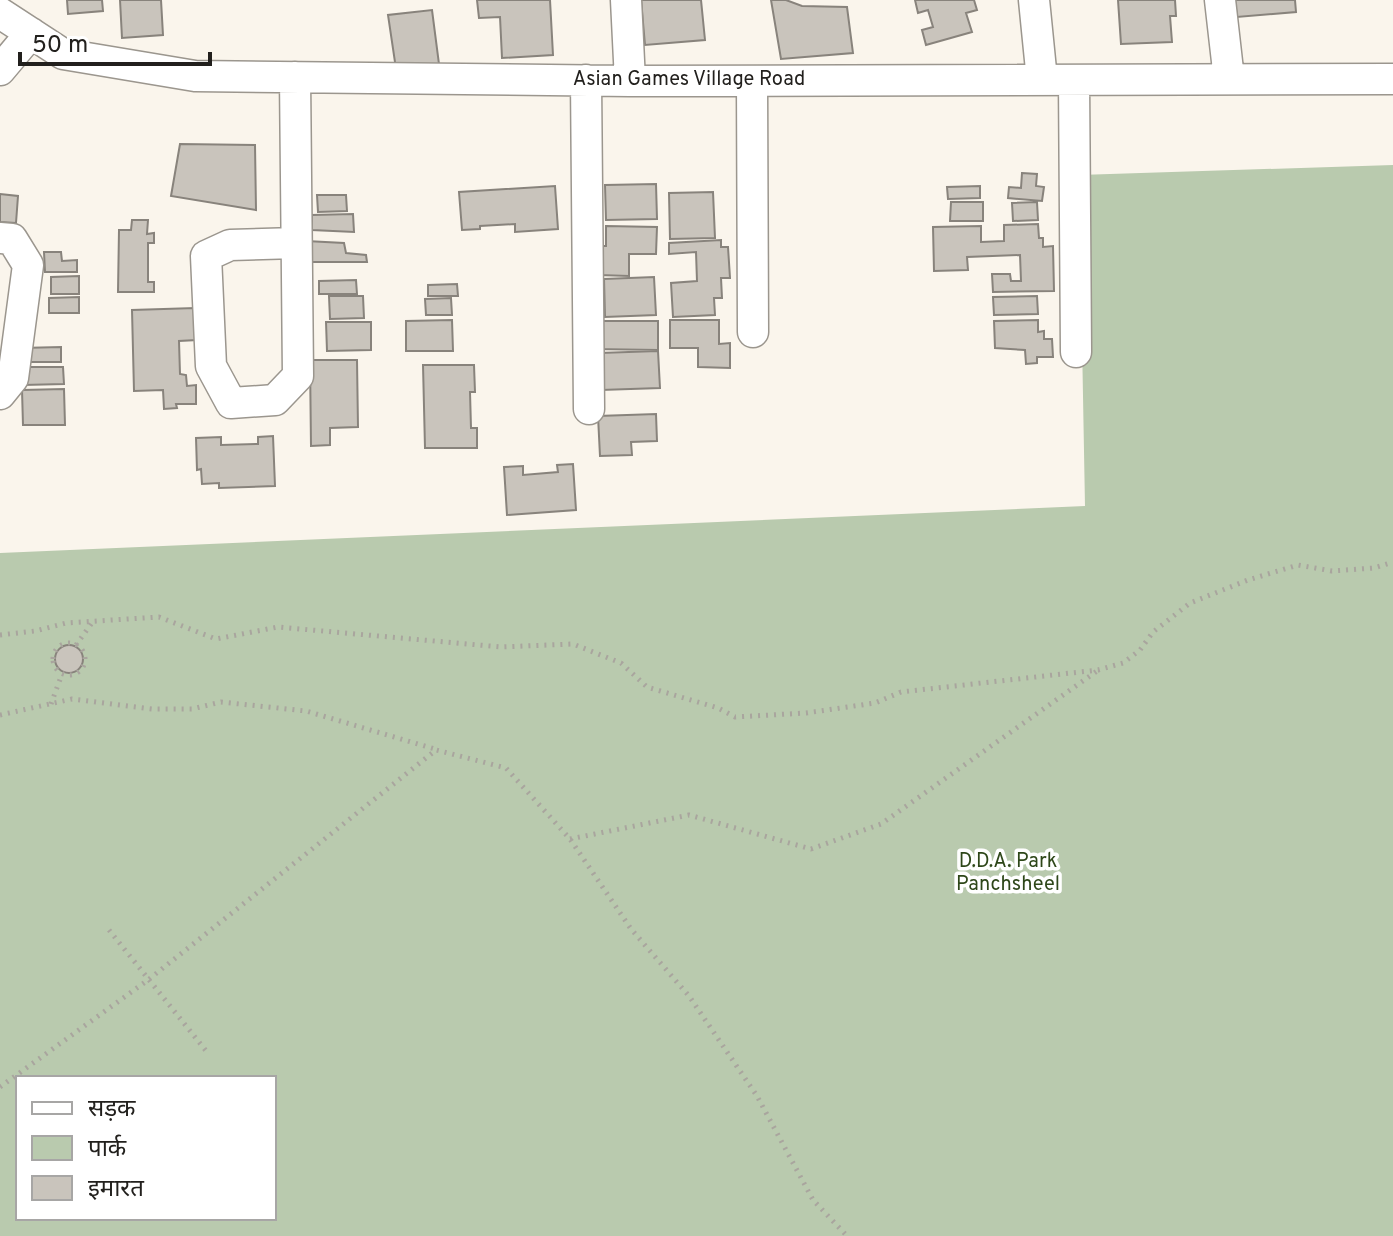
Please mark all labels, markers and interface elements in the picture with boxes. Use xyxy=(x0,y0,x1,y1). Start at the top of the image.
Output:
scale bar xyxy=(20,16,210,66)
text: 50 m xyxy=(32,31,88,61)
street label: Asian Games Village Road xyxy=(573,67,805,93)
park label: D.D.A. Park Panchsheel xyxy=(956,849,1060,898)
legend xyxy=(16,1076,276,1220)
text: सड़क xyxy=(88,1095,136,1125)
text: पार्क xyxy=(88,1134,127,1165)
text: इमारत xyxy=(88,1175,145,1205)

